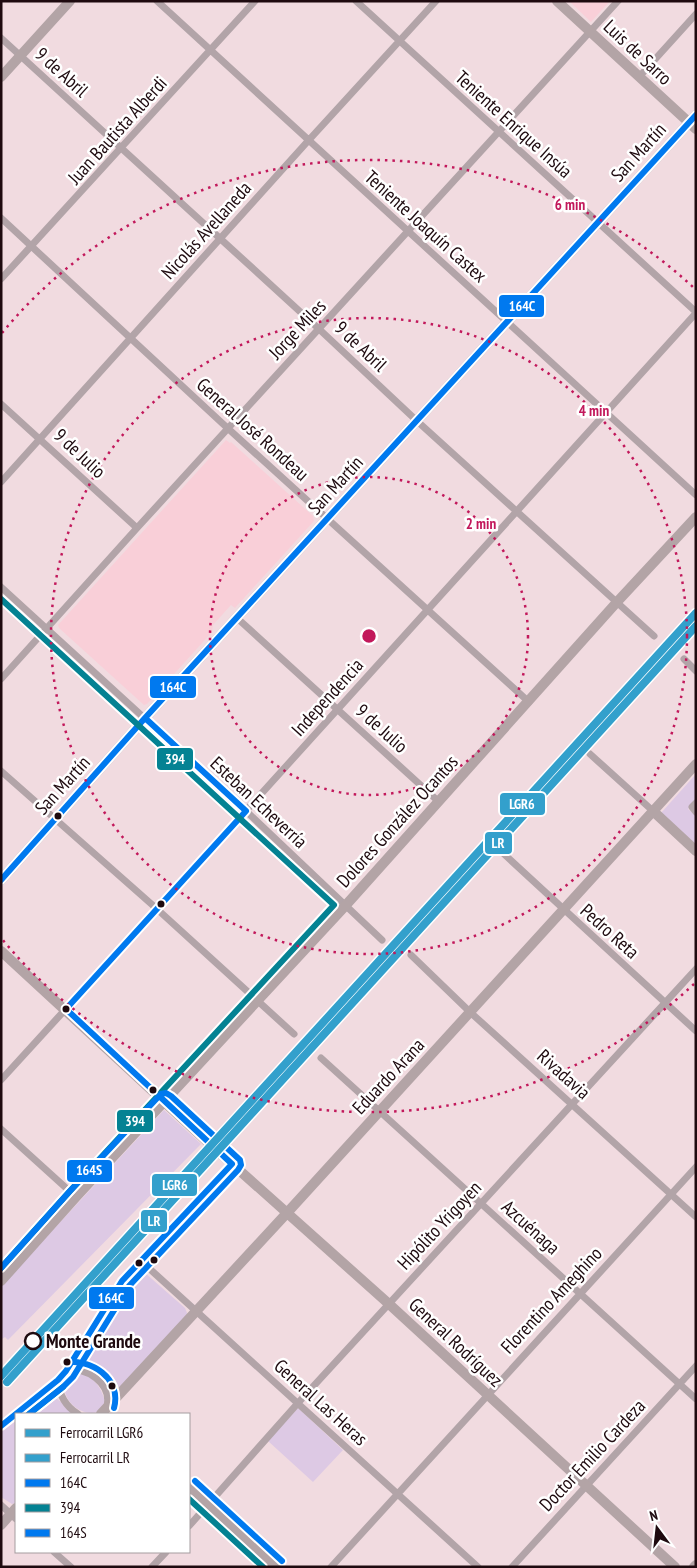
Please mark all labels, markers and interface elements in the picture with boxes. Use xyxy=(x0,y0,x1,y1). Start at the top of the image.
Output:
street label: Luis de Sarro xyxy=(599,14,677,90)
street label: 9 de Abril xyxy=(31,42,94,102)
street label: Teniente Enrique Insúa xyxy=(451,65,577,183)
street label: Juan Bautista Alberdi xyxy=(62,71,172,190)
street label: San Martín xyxy=(605,118,671,186)
street label: Teniente Joaquín Castex xyxy=(360,165,492,287)
street label: Nicolás Avellaneda xyxy=(156,176,256,284)
text: 6 min xyxy=(555,195,585,214)
street label: Jorge Miles xyxy=(263,294,331,365)
line badge: 164C xyxy=(498,294,545,318)
text: 164C xyxy=(509,297,536,315)
street label: 9 de Abril xyxy=(330,316,393,377)
street label: General José Rondeau xyxy=(192,372,314,486)
text: 4 min xyxy=(579,401,609,420)
street label: 9 de Julio xyxy=(49,423,111,483)
street label: San Martín xyxy=(302,451,368,519)
text: 2 min xyxy=(466,514,496,533)
centre of rings xyxy=(360,627,378,645)
street label: Independencia xyxy=(286,653,368,741)
line badge: 164C xyxy=(149,675,197,699)
text: 164C xyxy=(160,678,187,696)
street label: 9 de Julio xyxy=(351,698,413,758)
line badge: 394 xyxy=(156,747,194,771)
text: 394 xyxy=(165,750,185,768)
street label: Dolores González Ocantos xyxy=(331,750,463,892)
street label: San Martín xyxy=(29,751,95,819)
street label: Esteban Echeverría xyxy=(206,751,312,853)
line badge: LGR6 xyxy=(499,792,546,816)
text: LGR6 xyxy=(509,795,535,813)
unlabelled marker xyxy=(53,811,63,821)
line badge: LR xyxy=(484,831,513,855)
text: LR xyxy=(492,834,504,852)
street label: Pedro Reta xyxy=(576,898,644,964)
unlabelled marker xyxy=(156,899,166,909)
unlabelled marker xyxy=(61,1004,71,1014)
street label: Eduardo Arana xyxy=(347,1033,429,1119)
street label: Rivadavia xyxy=(533,1044,595,1104)
unlabelled marker xyxy=(148,1085,158,1095)
line badge: 394 xyxy=(116,1109,154,1133)
text: 394 xyxy=(125,1112,145,1130)
line badge: 164S xyxy=(66,1159,113,1183)
text: 164S xyxy=(76,1161,102,1179)
line badge: LGR6 xyxy=(151,1173,198,1197)
text: LGR6 xyxy=(162,1176,188,1194)
street label: Hipólito Yrigoyen xyxy=(392,1176,486,1274)
street label: Azcuénaga xyxy=(497,1195,565,1259)
line badge: LR xyxy=(140,1209,168,1233)
text: LR xyxy=(148,1212,160,1230)
street label: Florentino Ameghino xyxy=(495,1242,607,1358)
unlabelled marker xyxy=(149,1255,159,1265)
unlabelled marker xyxy=(134,1258,144,1268)
line badge: 164C xyxy=(88,1286,135,1310)
text: 164C xyxy=(98,1289,125,1307)
street label: General Rodríguez xyxy=(404,1292,508,1392)
place label: Monte Grande xyxy=(46,1329,141,1353)
marker: Monte Grande xyxy=(24,1332,42,1350)
street label: General Las Heras xyxy=(269,1354,373,1450)
unlabelled marker xyxy=(62,1357,72,1367)
unlabelled marker xyxy=(107,1381,117,1391)
street label: Doctor Emilio Cardeza xyxy=(534,1394,650,1516)
legend xyxy=(15,1413,190,1553)
text: Ferrocarril LGR6 xyxy=(60,1423,144,1442)
text: Ferrocarril LR xyxy=(60,1448,130,1467)
text: 164C xyxy=(60,1473,87,1492)
text: 394 xyxy=(60,1498,81,1517)
north arrow xyxy=(632,1503,682,1553)
text: N xyxy=(648,1506,660,1525)
text: 164S xyxy=(60,1523,87,1542)

